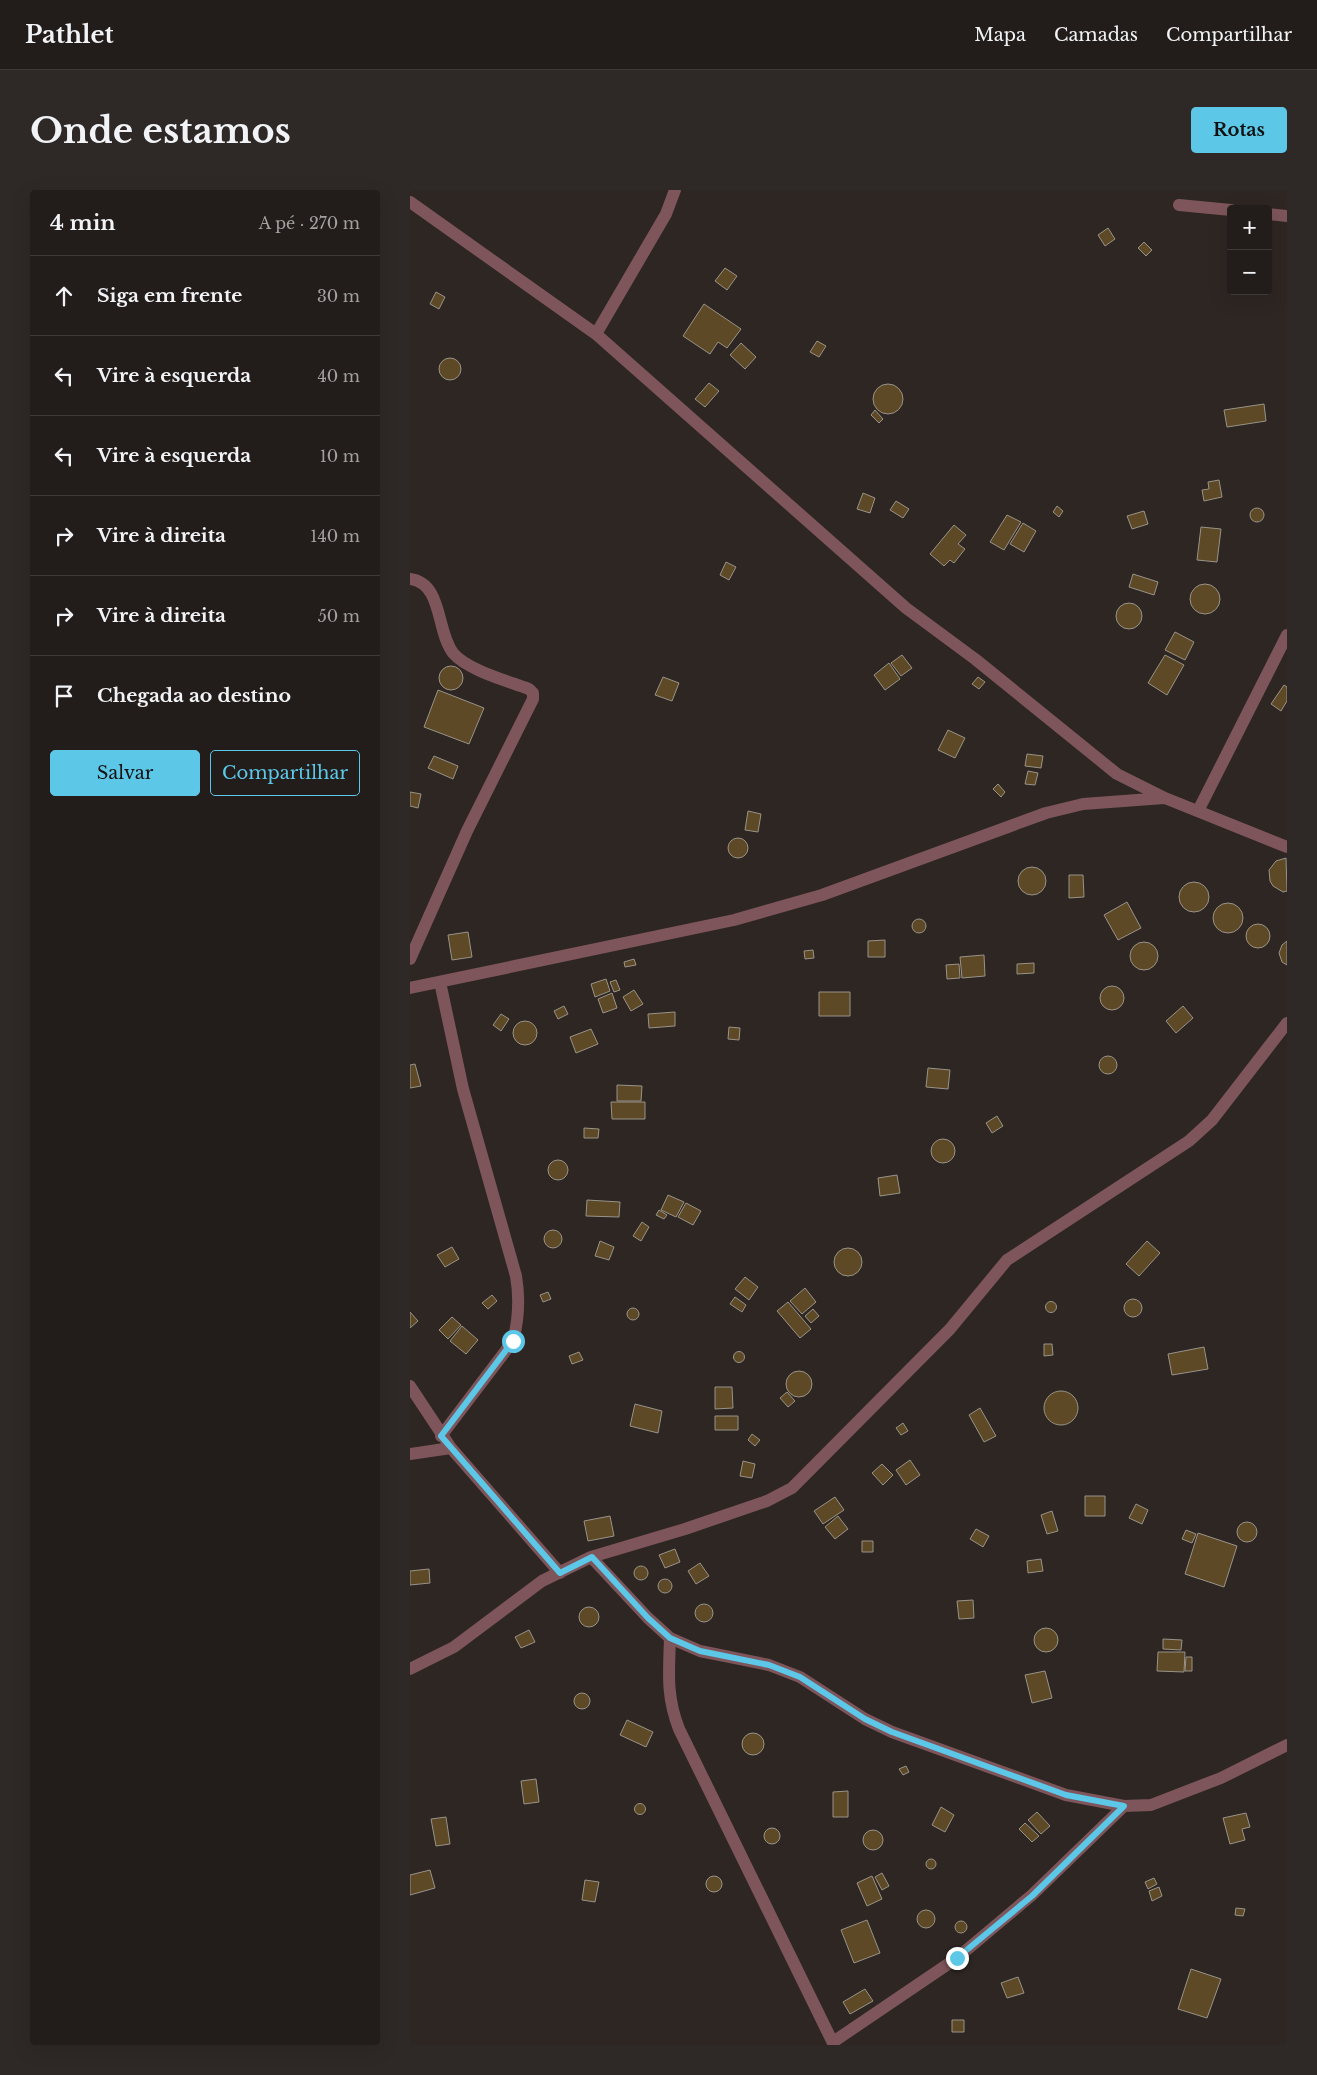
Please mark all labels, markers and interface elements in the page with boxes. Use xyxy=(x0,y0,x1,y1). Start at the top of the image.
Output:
text: Pathlet xyxy=(25,20,114,49)
text: Mapa xyxy=(974,24,1026,46)
text: Camadas xyxy=(1054,24,1138,46)
text: Compartilhar xyxy=(1166,24,1292,46)
button: Rotas xyxy=(1191,107,1287,153)
text: Onde estamos xyxy=(30,109,291,152)
map controls xyxy=(1227,205,1272,295)
button: + xyxy=(1227,205,1272,250)
text: 4 min xyxy=(50,210,116,236)
text: A pé · 270 m xyxy=(259,213,360,233)
button: − xyxy=(1227,250,1272,295)
icon: ahead xyxy=(50,282,78,310)
text: Siga em frente xyxy=(97,284,242,307)
text: 30 m xyxy=(317,286,360,306)
icon: left xyxy=(50,362,78,390)
text: Vire à esquerda xyxy=(97,364,251,387)
text: 40 m xyxy=(317,366,360,386)
icon: left xyxy=(50,442,78,470)
text: Vire à esquerda xyxy=(97,444,251,467)
text: 10 m xyxy=(320,446,360,466)
icon: right xyxy=(50,522,78,550)
text: Vire à direita xyxy=(97,524,226,547)
text: 140 m xyxy=(310,526,360,546)
icon: right xyxy=(50,602,78,630)
text: Vire à direita xyxy=(97,604,226,627)
text: 50 m xyxy=(318,606,360,626)
icon: arrive xyxy=(50,682,78,710)
text: Chegada ao destino xyxy=(97,684,291,707)
button: Salvar xyxy=(50,750,200,796)
button: Compartilhar xyxy=(210,750,360,796)
route start xyxy=(502,1330,525,1353)
route end xyxy=(946,1947,969,1970)

